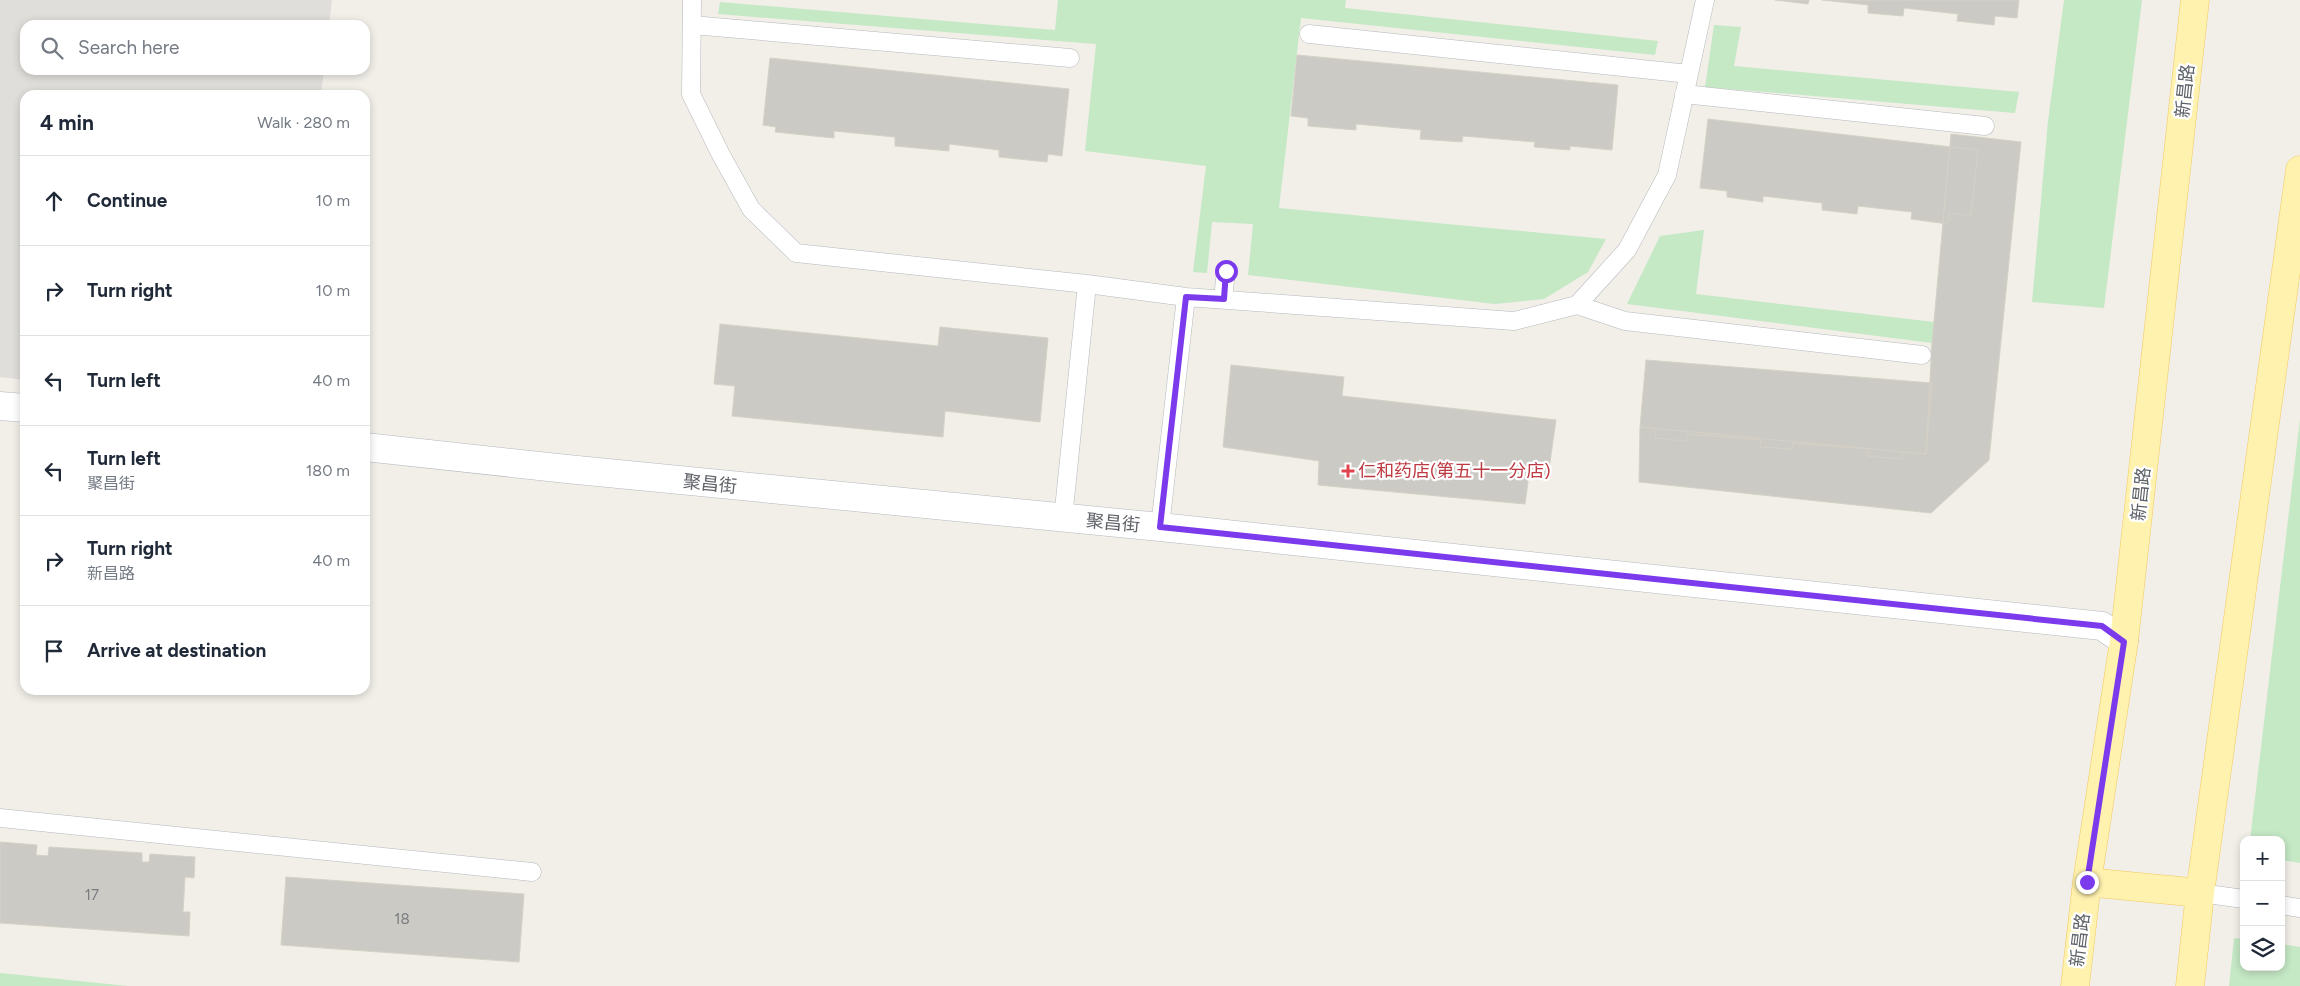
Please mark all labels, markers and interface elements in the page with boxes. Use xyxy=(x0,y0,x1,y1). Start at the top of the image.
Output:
search box xyxy=(20,20,370,75)
icon: search xyxy=(38,34,66,62)
text: Search here xyxy=(78,36,180,59)
street label: 新昌路 xyxy=(2171,63,2199,119)
text: 4 min xyxy=(40,110,94,135)
text: Walk · 280 m xyxy=(257,113,350,132)
icon: ahead xyxy=(40,187,68,215)
text: Continue xyxy=(87,189,167,212)
text: 10 m xyxy=(316,191,350,210)
route start xyxy=(1215,260,1238,283)
icon: right xyxy=(40,277,68,305)
text: Turn right xyxy=(87,279,173,302)
text: 10 m xyxy=(316,281,350,300)
icon: left xyxy=(40,367,68,395)
text: Turn left xyxy=(87,369,161,392)
text: 40 m xyxy=(312,371,350,390)
text: Turn left xyxy=(87,447,161,470)
icon: left xyxy=(40,457,68,485)
place label: 仁和药店(第五十一分店) xyxy=(1358,460,1551,482)
text: 180 m xyxy=(306,461,350,480)
marker: 仁和药店(第五十一分店) xyxy=(1342,465,1354,477)
street label: 新昌路 xyxy=(2127,466,2155,522)
street label: 聚昌街 xyxy=(682,470,738,498)
text: 聚昌街 xyxy=(87,474,135,493)
street label: 聚昌街 xyxy=(1085,510,1141,536)
text: Turn right xyxy=(87,537,173,560)
icon: right xyxy=(40,547,68,575)
text: 40 m xyxy=(312,551,350,570)
text: 新昌路 xyxy=(87,564,135,583)
icon: arrive xyxy=(40,637,68,665)
text: Arrive at destination xyxy=(87,639,266,662)
map controls xyxy=(2240,836,2285,971)
button: + xyxy=(2240,836,2285,881)
route end xyxy=(2076,871,2099,894)
button: − xyxy=(2240,881,2285,926)
house number: 17 xyxy=(85,886,99,904)
house number: 18 xyxy=(394,910,410,928)
street label: 新昌路 xyxy=(2066,912,2094,968)
button: layers xyxy=(2240,926,2285,971)

